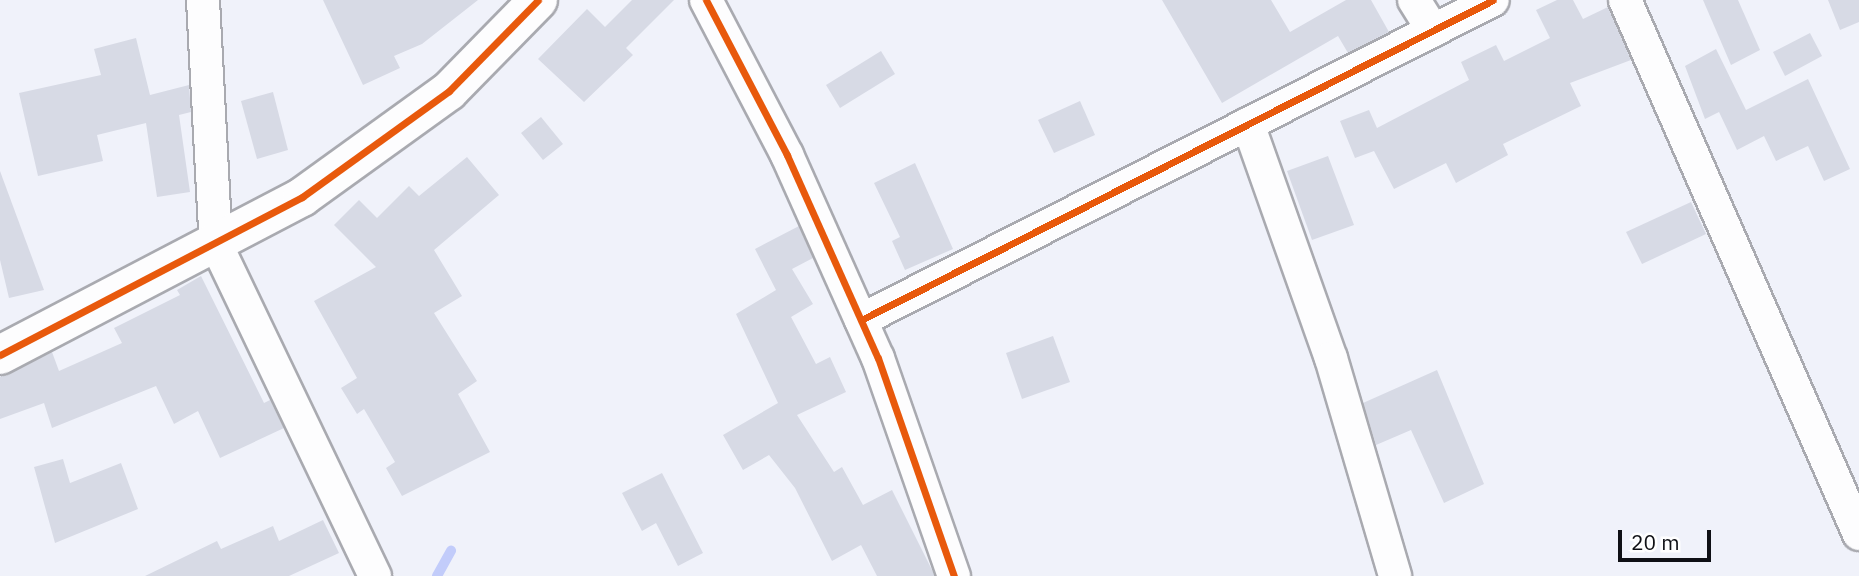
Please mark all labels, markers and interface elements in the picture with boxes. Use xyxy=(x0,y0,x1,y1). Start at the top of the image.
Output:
scale bar xyxy=(1621,516,1714,560)
text: 20 m xyxy=(1631,528,1680,556)

